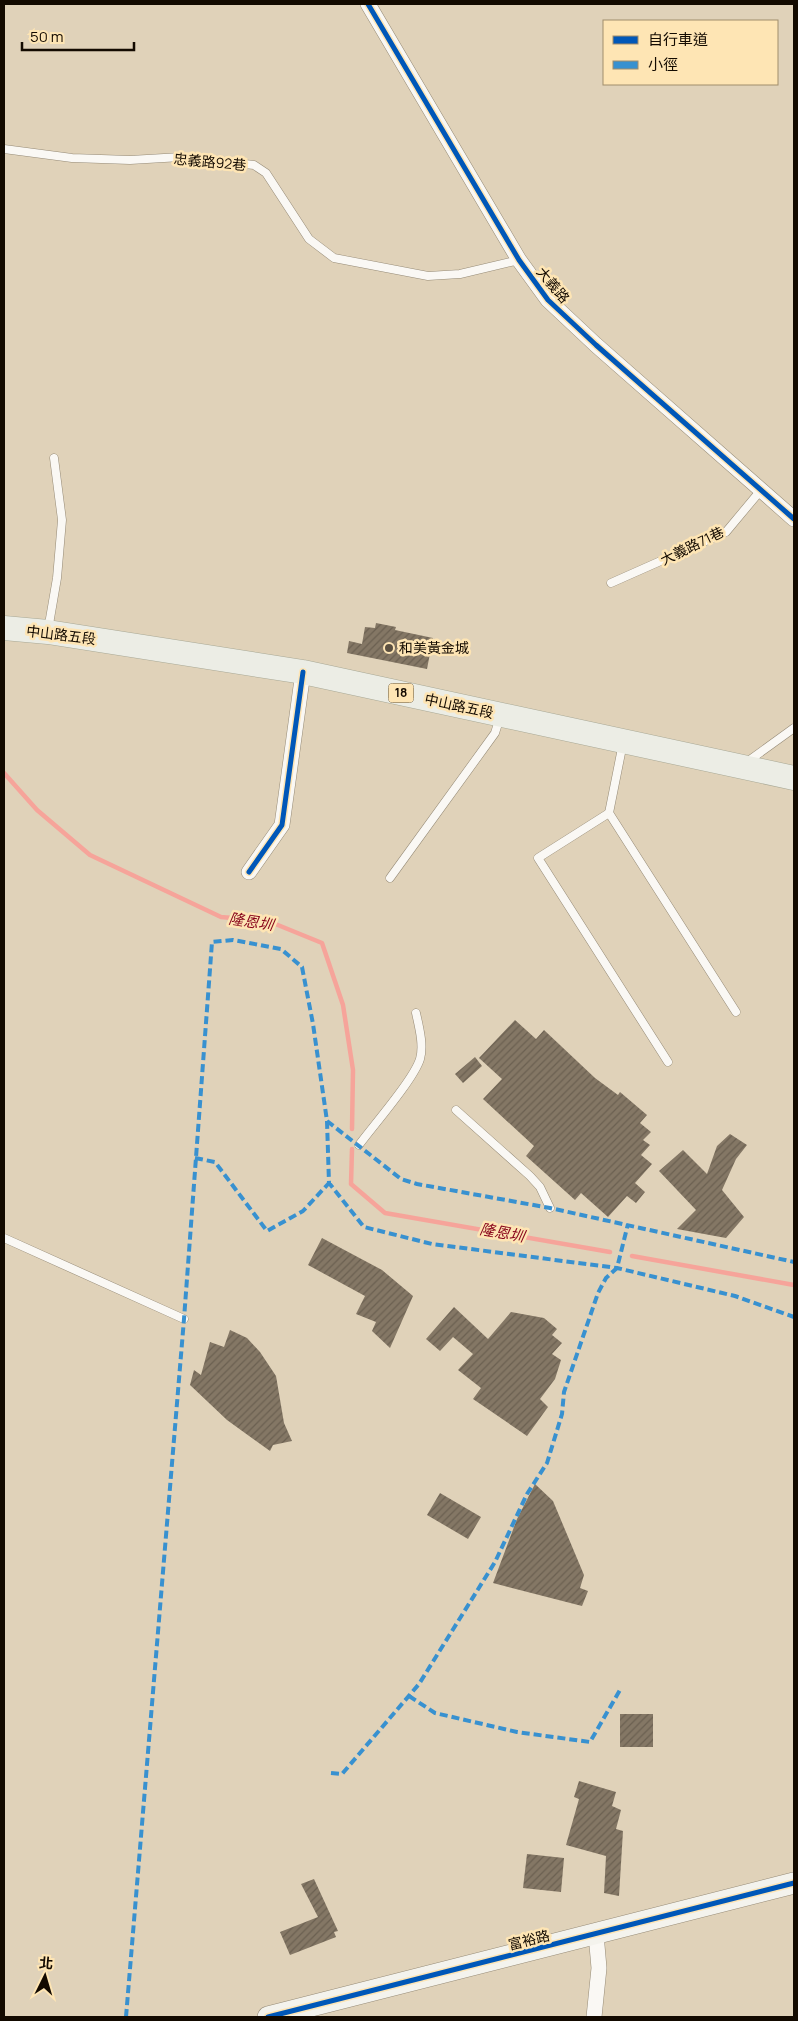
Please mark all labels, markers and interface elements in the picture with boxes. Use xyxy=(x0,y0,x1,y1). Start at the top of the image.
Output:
scale bar xyxy=(22,20,135,52)
legend xyxy=(603,20,778,85)
text: 50 m xyxy=(30,26,64,47)
text: 自行車道 xyxy=(648,29,708,50)
text: 小徑 xyxy=(648,54,678,75)
street label: 忠義路92巷 xyxy=(173,149,247,174)
street label: 大義路 xyxy=(533,262,574,307)
street label: 大義路71巷 xyxy=(657,522,727,569)
street label: 中山路五段 xyxy=(25,621,97,648)
place label: 和美黃金城 xyxy=(399,638,469,657)
marker: 和美黃金城 xyxy=(383,642,395,654)
road number: 18 xyxy=(388,684,414,702)
street label: 中山路五段 xyxy=(423,689,495,722)
water label: 隆恩圳 xyxy=(227,908,277,936)
water label: 隆恩圳 xyxy=(478,1218,528,1247)
street label: 富裕路 xyxy=(506,1925,552,1954)
north arrow xyxy=(20,1951,70,2001)
text: 北 xyxy=(38,1952,54,1973)

